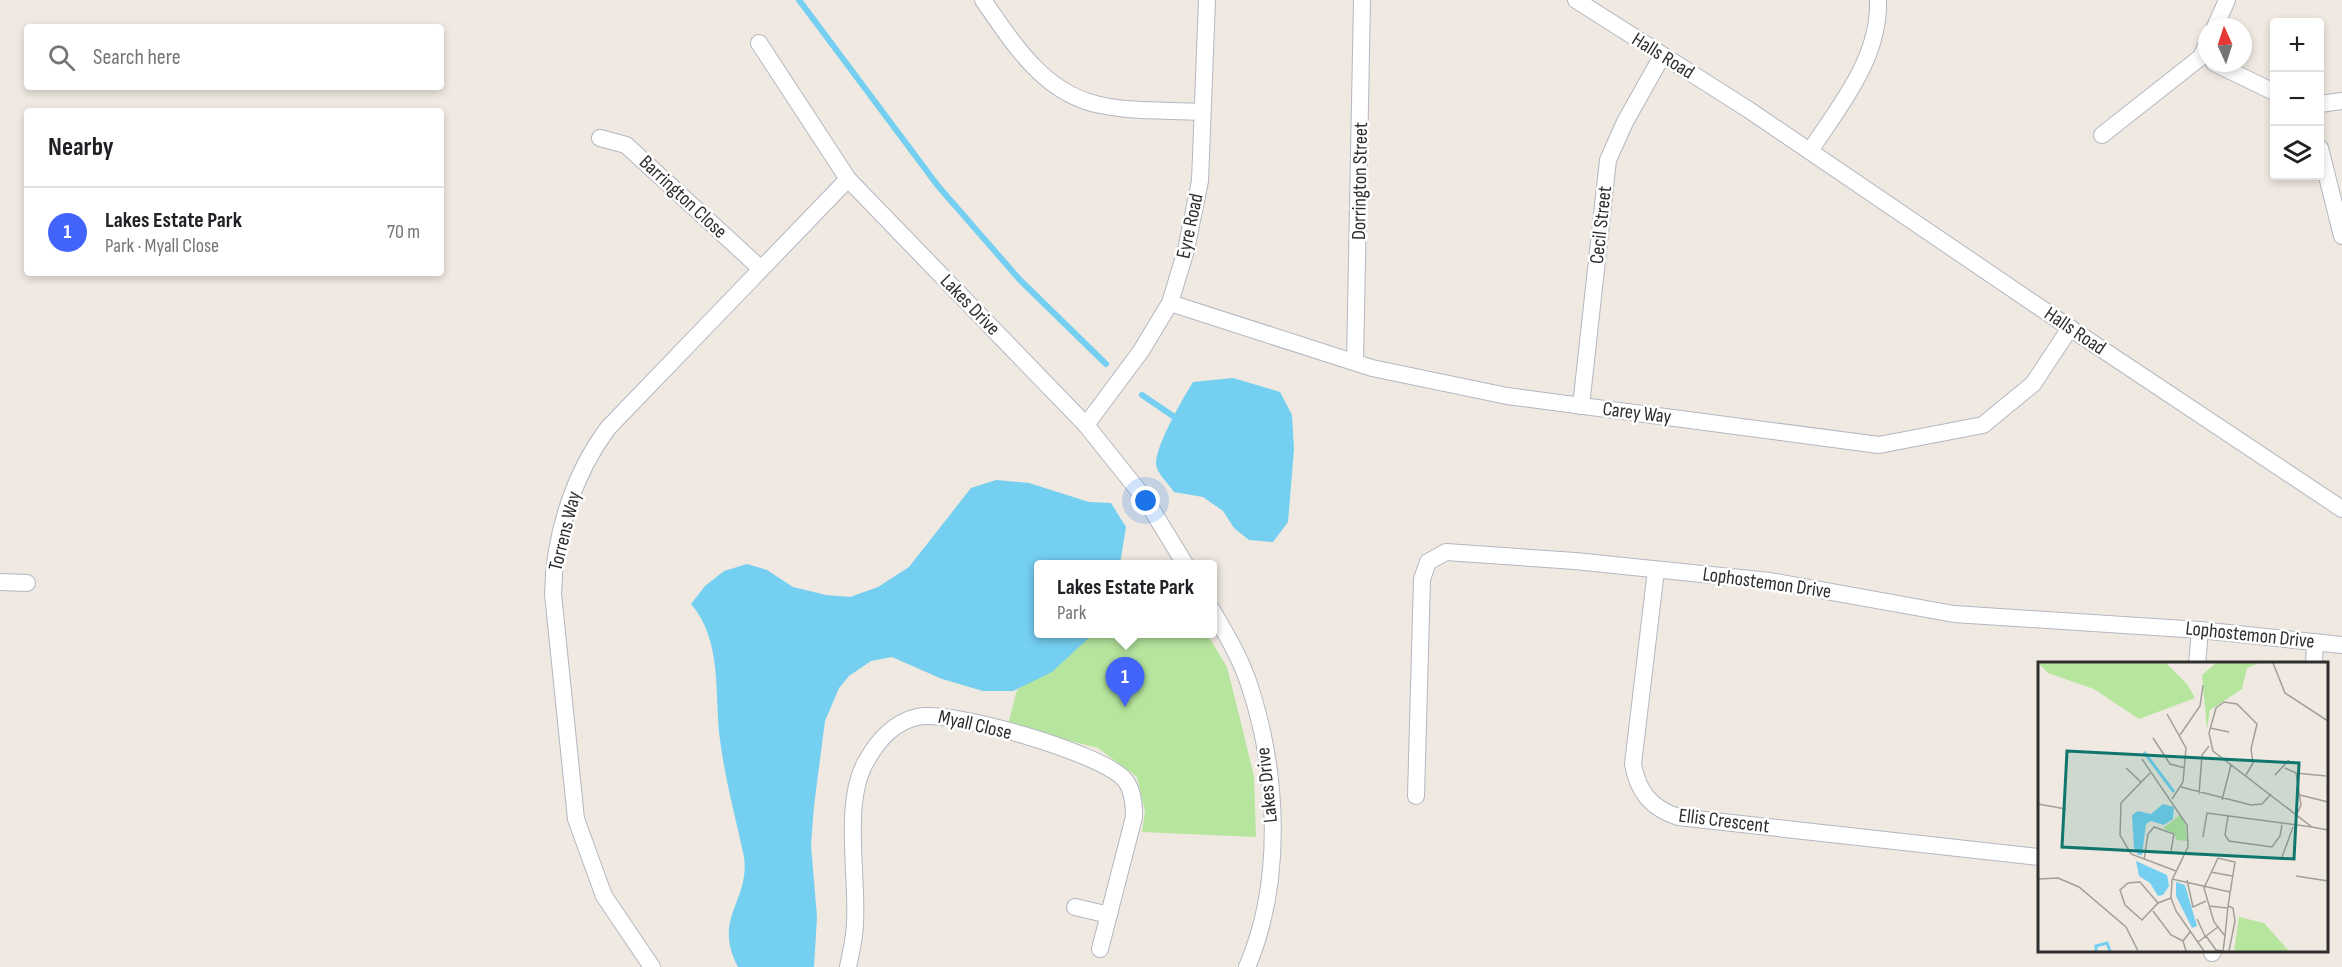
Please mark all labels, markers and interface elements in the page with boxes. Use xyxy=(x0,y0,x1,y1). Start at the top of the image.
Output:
north arrow xyxy=(2198,18,2252,72)
map controls xyxy=(2270,18,2324,180)
button: + xyxy=(2270,18,2324,72)
search box xyxy=(24,24,444,90)
street label: Halls Road xyxy=(1627,28,1699,84)
icon: search xyxy=(45,41,78,74)
text: Search here xyxy=(93,44,180,71)
button: − xyxy=(2270,72,2324,126)
street label: Dorrington Street xyxy=(1347,122,1373,240)
button: layers xyxy=(2270,126,2324,180)
text: Nearby xyxy=(48,132,114,163)
street label: Barrington Close xyxy=(634,150,732,244)
street label: Cecil Street xyxy=(1585,185,1617,265)
street label: Eyre Road xyxy=(1171,191,1209,261)
text: Lakes Estate Park xyxy=(105,207,242,234)
text: 1 xyxy=(64,220,71,244)
text: 70 m xyxy=(387,220,420,244)
text: Park · Myall Close xyxy=(105,234,219,258)
street label: Lakes Drive xyxy=(935,269,1005,341)
street label: Halls Road xyxy=(2040,302,2110,360)
street label: Carey Way xyxy=(1601,397,1673,429)
your location xyxy=(1131,486,1160,515)
street label: Torrens Way xyxy=(544,489,587,573)
popup xyxy=(1034,560,1217,638)
street label: Lophostemon Drive xyxy=(1701,562,1833,604)
text: Lakes Estate Park xyxy=(1057,574,1194,601)
text: Park xyxy=(1057,601,1086,625)
street label: Lophostemon Drive xyxy=(2184,616,2316,654)
pin: 1 xyxy=(1106,658,1144,707)
inset map xyxy=(2038,662,2327,952)
street label: Myall Close xyxy=(936,705,1014,745)
street label: Lakes Drive xyxy=(1251,746,1283,824)
street label: Ellis Crescent xyxy=(1677,804,1771,838)

